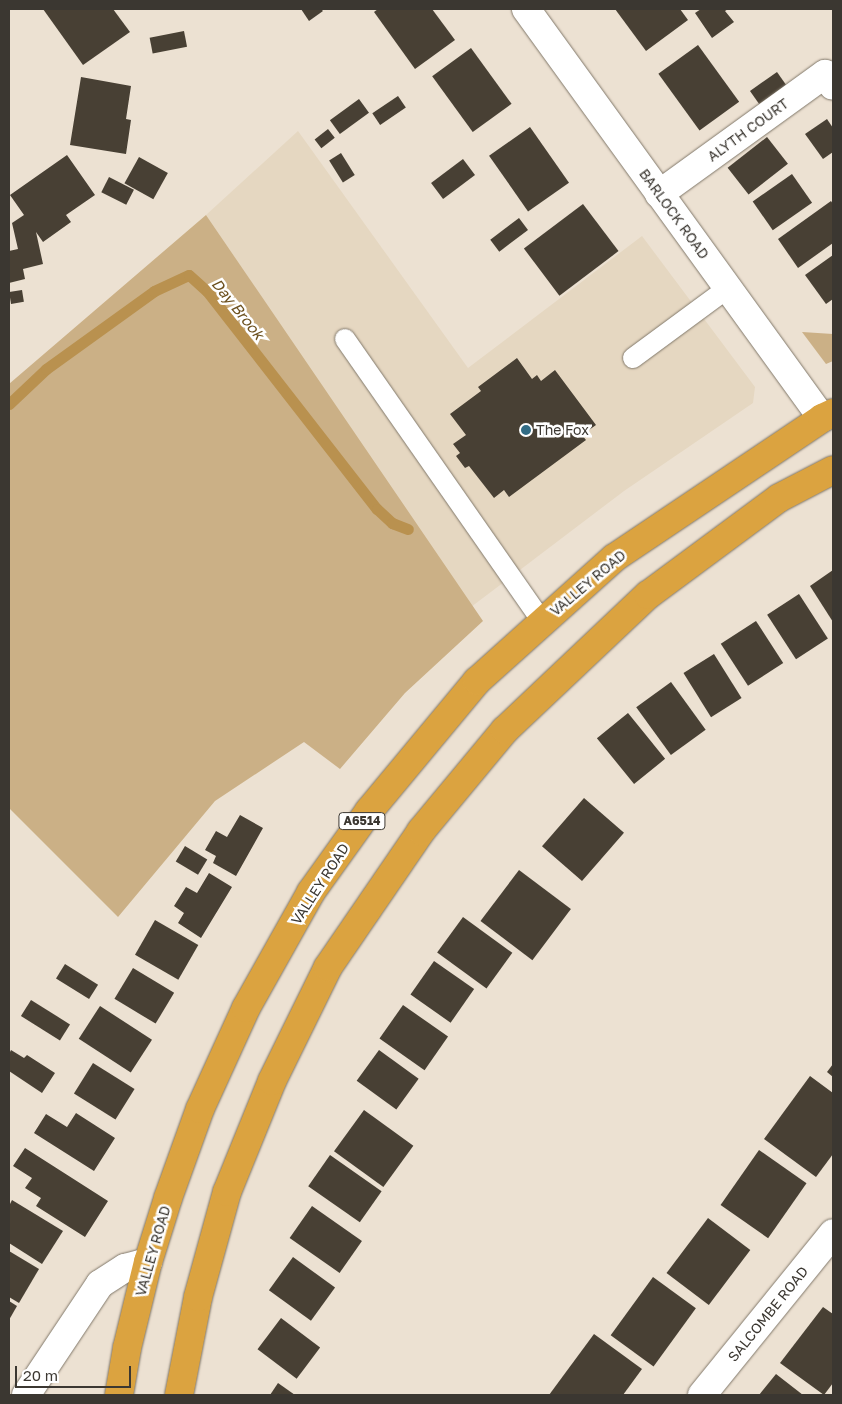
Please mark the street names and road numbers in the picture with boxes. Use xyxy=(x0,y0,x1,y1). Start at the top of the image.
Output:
street label: ALYTH COURT xyxy=(704,95,792,165)
street label: BARLOCK ROAD xyxy=(636,166,712,262)
street label: VALLEY ROAD xyxy=(547,547,629,619)
road number: A6514 xyxy=(338,811,386,830)
street label: VALLEY ROAD xyxy=(288,840,352,928)
street label: VALLEY ROAD xyxy=(132,1204,174,1298)
street label: SALCOMBE ROAD xyxy=(724,1263,812,1365)

